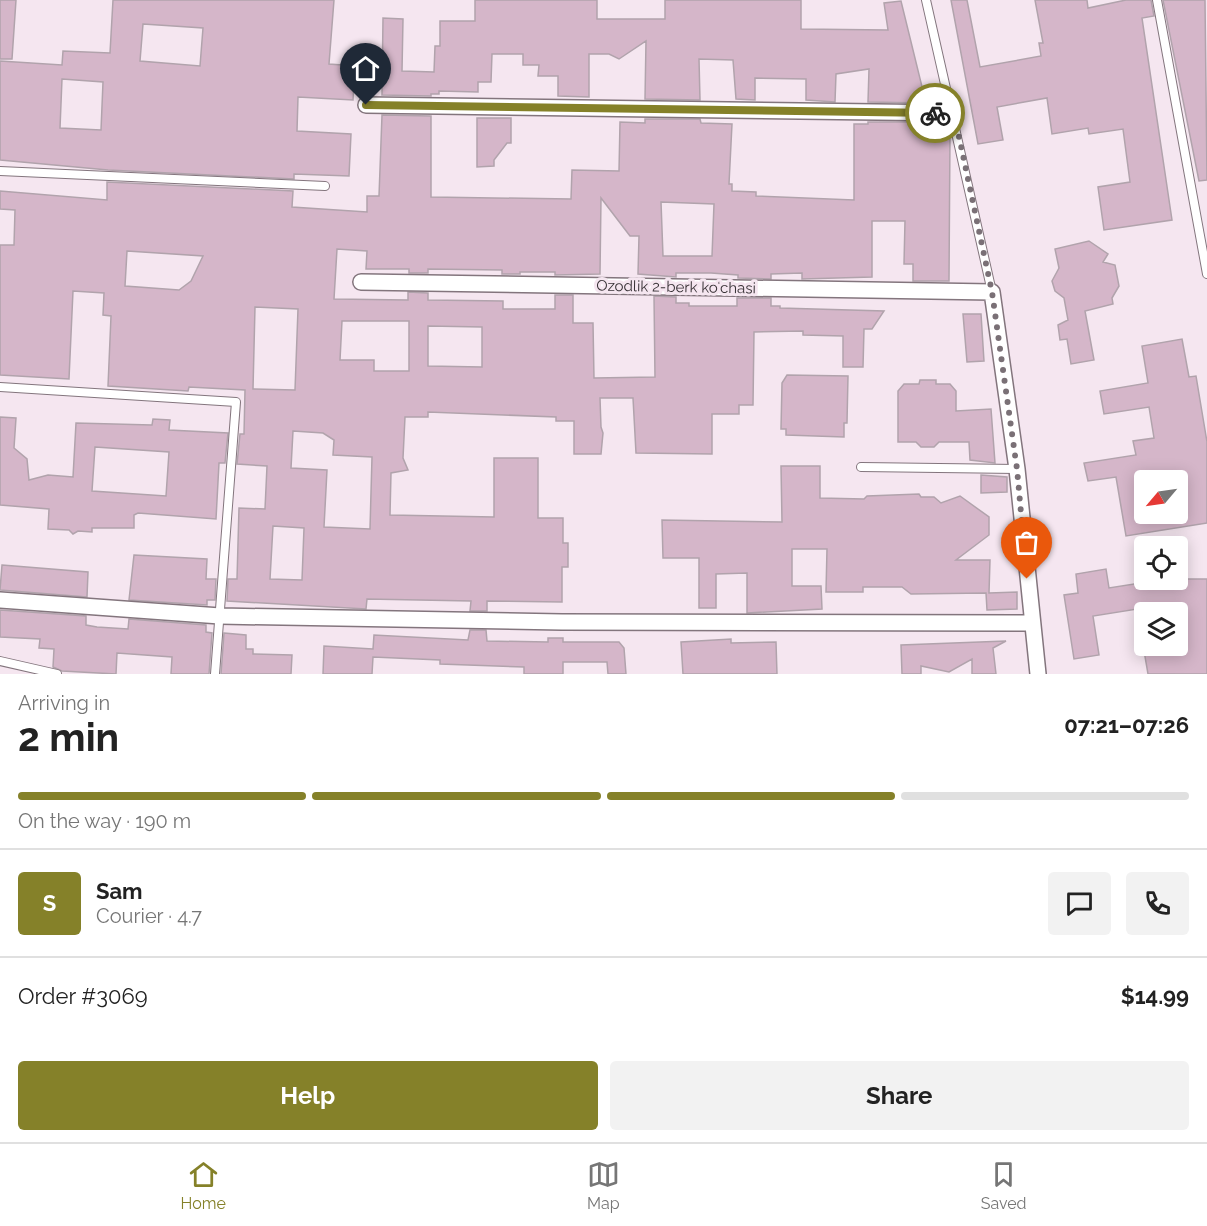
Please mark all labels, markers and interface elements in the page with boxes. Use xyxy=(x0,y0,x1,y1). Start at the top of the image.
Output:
pin xyxy=(340,43,391,105)
icon: home xyxy=(349,52,382,85)
courier xyxy=(905,83,965,143)
icon: bike xyxy=(919,97,952,130)
street label: Ozodlik 2-berk koʻchasi xyxy=(596,277,756,297)
north arrow xyxy=(1134,470,1188,524)
map controls xyxy=(1134,470,1188,656)
pin xyxy=(1001,517,1052,579)
icon: bag xyxy=(1010,526,1043,559)
button: locate xyxy=(1134,536,1188,590)
button: layers xyxy=(1134,602,1188,656)
text: Arriving in xyxy=(18,691,110,715)
text: 07:21–07:26 xyxy=(1064,712,1189,738)
text: 2 min xyxy=(18,714,119,760)
text: On the way · 190 m xyxy=(18,809,191,833)
button: chat xyxy=(1048,872,1111,935)
button: phone xyxy=(1126,872,1189,935)
text: Sam xyxy=(96,878,143,904)
text: S xyxy=(43,890,56,916)
text: Courier · 4.7 xyxy=(96,904,202,928)
text: Order #3069 xyxy=(18,983,148,1009)
text: $14.99 xyxy=(1121,983,1189,1009)
button: Help xyxy=(18,1061,598,1130)
button: Share xyxy=(610,1061,1189,1130)
tab: Home xyxy=(180,1158,226,1213)
tab: Map xyxy=(587,1158,620,1213)
tab: Saved xyxy=(981,1158,1026,1213)

